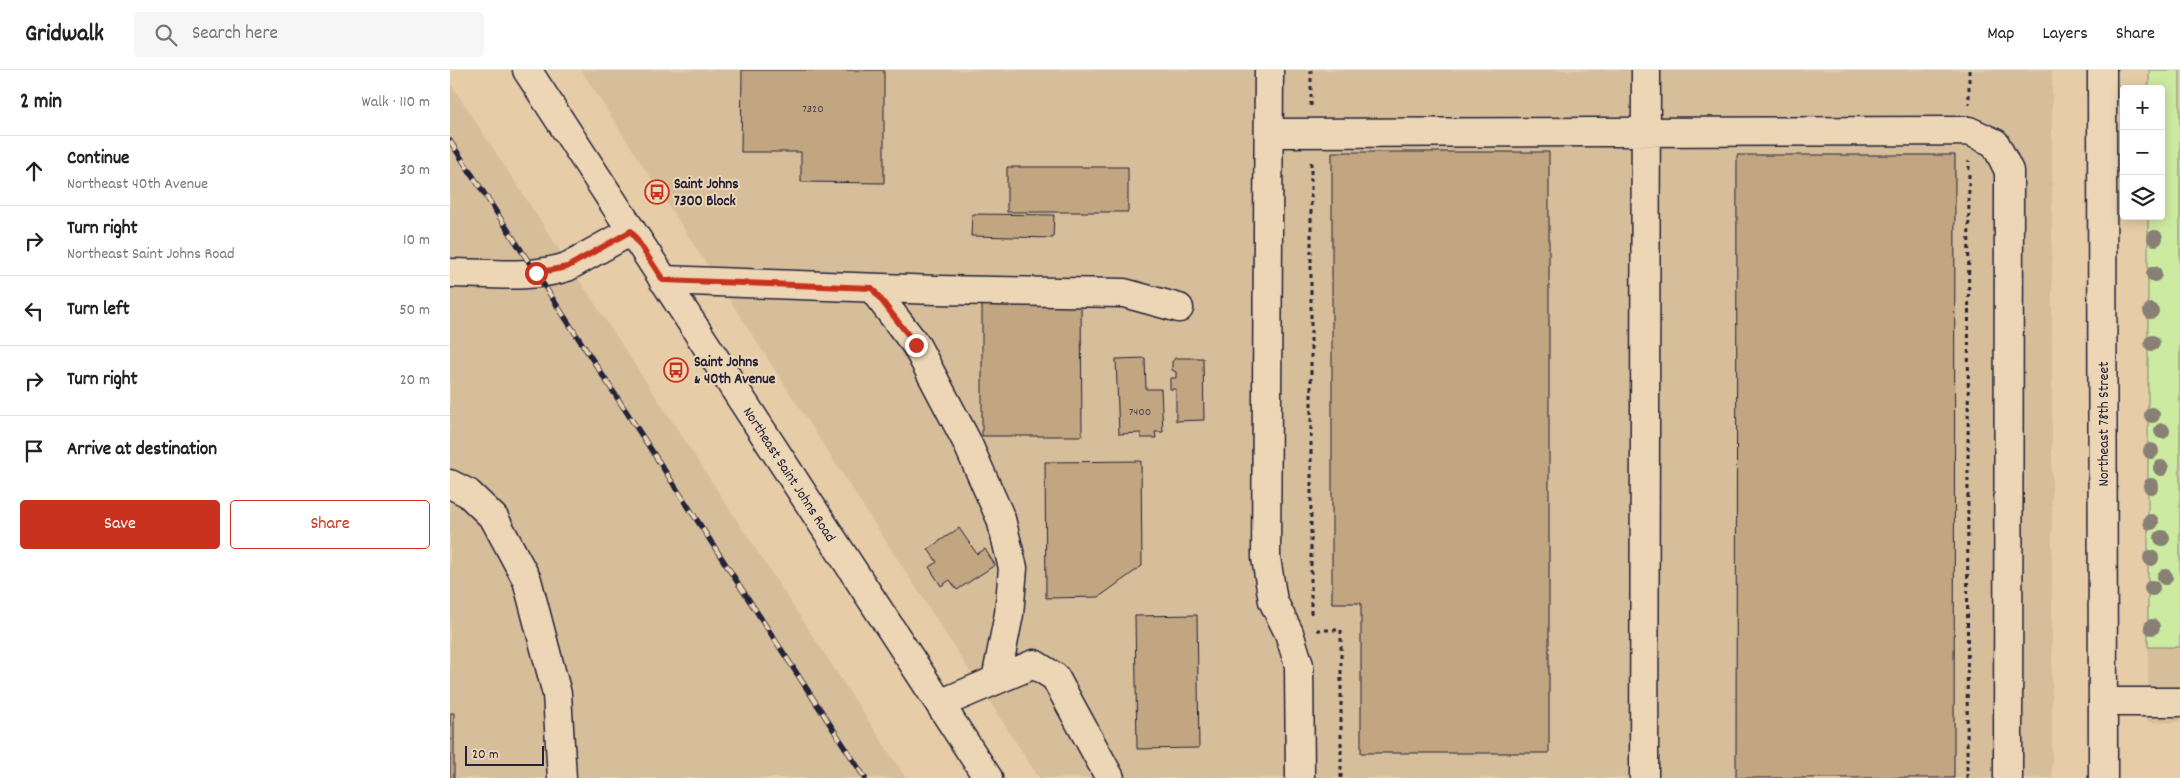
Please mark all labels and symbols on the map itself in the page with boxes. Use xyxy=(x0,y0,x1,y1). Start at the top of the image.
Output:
house number: 7320 xyxy=(802,101,824,118)
place label: Saint Johns 7300 Block xyxy=(674,174,739,213)
bus stop icon: Saint Johns 7300 Block xyxy=(644,179,670,205)
route start xyxy=(525,262,548,285)
route end xyxy=(905,334,928,357)
place label: Saint Johns & 40th Avenue xyxy=(694,352,776,391)
bus stop icon: Saint Johns & 40th Avenue xyxy=(663,357,689,383)
street label: Northeast 78th Street xyxy=(2094,361,2116,487)
street label: Northeast Saint Johns Road xyxy=(736,403,840,547)
house number: 7400 xyxy=(1129,404,1151,421)
scale bar xyxy=(465,743,544,766)

